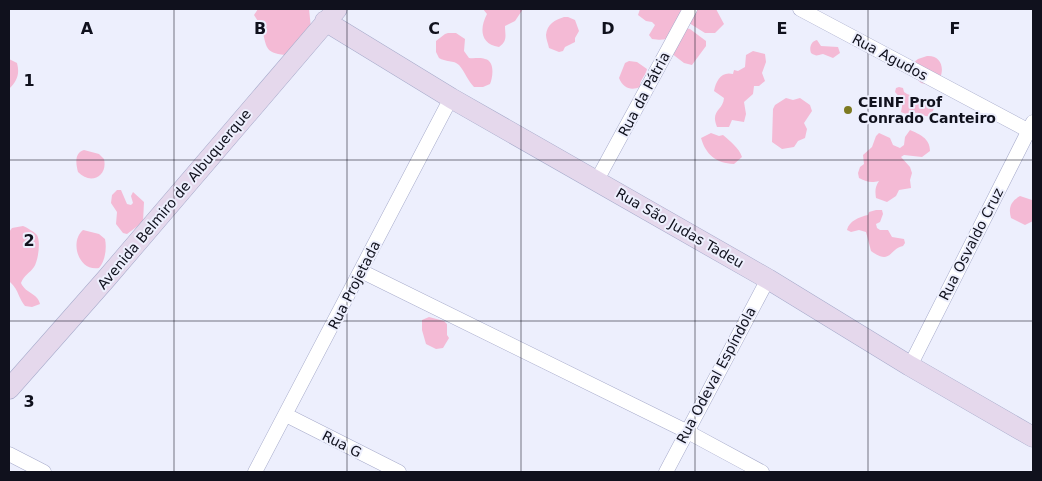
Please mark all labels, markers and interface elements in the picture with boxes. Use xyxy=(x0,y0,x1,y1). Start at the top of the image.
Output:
text: A xyxy=(81,19,94,38)
text: B xyxy=(254,19,266,38)
text: C xyxy=(428,19,440,38)
text: D xyxy=(601,19,615,38)
text: E xyxy=(777,19,787,38)
text: F xyxy=(950,19,960,38)
street label: Rua Agudos xyxy=(850,30,930,84)
street label: Rua da Pátria xyxy=(615,49,673,139)
text: 1 xyxy=(23,71,35,90)
place label: CEINF Prof Conrado Canteiro xyxy=(858,94,996,126)
marker: CEINF Prof Conrado Canteiro xyxy=(842,104,854,116)
street label: Avenida Belmiro de Albuquerque xyxy=(94,106,254,292)
street label: Rua São Judas Tadeu xyxy=(613,185,747,271)
street label: Rua Osvaldo Cruz xyxy=(936,185,1006,303)
text: 2 xyxy=(23,231,35,250)
street label: Rua Projetada xyxy=(325,238,383,332)
street label: Rua Odeval Espíndola xyxy=(673,304,759,446)
text: 3 xyxy=(23,392,35,411)
street label: Rua G xyxy=(320,427,364,461)

